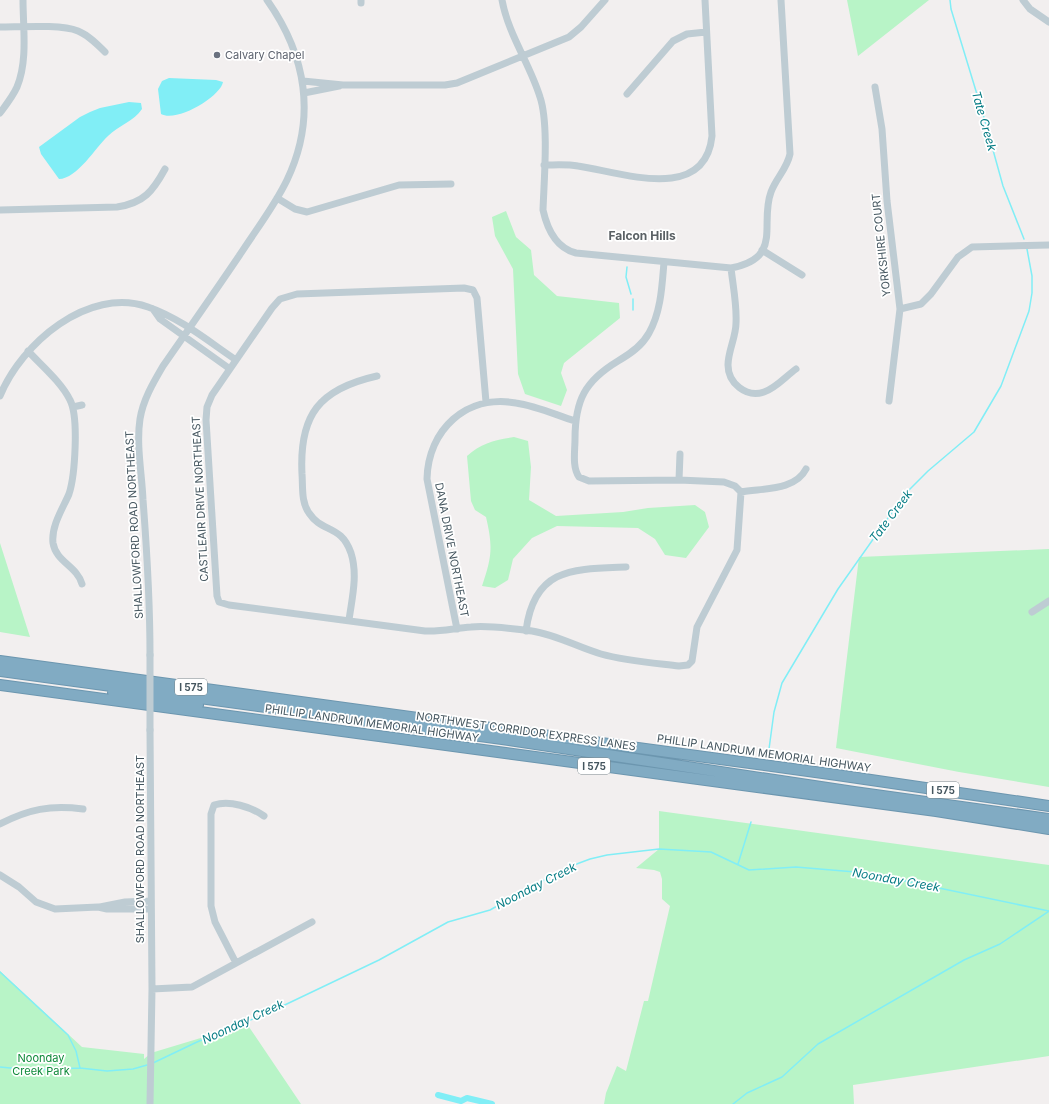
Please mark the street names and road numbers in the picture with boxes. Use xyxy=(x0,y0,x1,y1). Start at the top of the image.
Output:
street label: YORKSHIRE COURT xyxy=(869,193,893,297)
street label: CASTLEAIR DRIVE NORTHEAST xyxy=(189,416,211,582)
street label: SHALLOWFORD ROAD NORTHEAST xyxy=(122,431,146,619)
street label: DANA DRIVE NORTHEAST xyxy=(432,482,472,618)
road number: I 575 xyxy=(175,679,207,695)
street label: PHILLIP LANDRUM MEMORIAL HIGHWAY xyxy=(264,701,480,745)
street label: NORTHWEST CORRIDOR EXPRESS LANES xyxy=(415,709,637,753)
street label: PHILLIP LANDRUM MEMORIAL HIGHWAY xyxy=(656,731,872,775)
street label: SHALLOWFORD ROAD NORTHEAST xyxy=(133,755,147,943)
road number: I 575 xyxy=(578,758,610,774)
road number: I 575 xyxy=(927,782,959,798)

